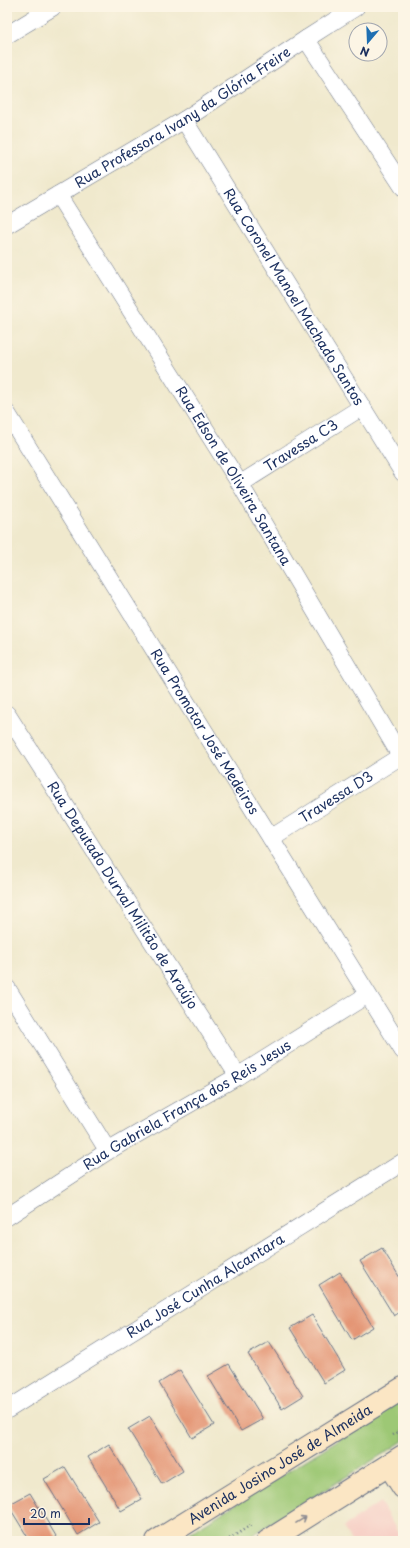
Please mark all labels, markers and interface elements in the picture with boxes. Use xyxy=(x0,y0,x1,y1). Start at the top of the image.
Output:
north arrow xyxy=(348,22,388,62)
street label: Rua Professora Ivany da Glória Freire xyxy=(70,41,295,193)
text: N xyxy=(357,42,371,61)
street label: Rua Coronel Manoel Machado Santos xyxy=(219,184,370,409)
street label: Rua Edson de Oliveira Santana xyxy=(171,382,297,569)
street label: Travessa C3 xyxy=(259,414,342,477)
street label: Rua Promotor José Medeiros xyxy=(146,644,265,818)
street label: Travessa D3 xyxy=(295,765,377,828)
street label: Rua Deputado Durval Militão de Araújo xyxy=(42,777,204,1013)
street label: Rua Gabriela França dos Reis Jesus xyxy=(79,1034,295,1175)
street label: Rua José Cunha Alcantara xyxy=(122,1228,288,1343)
street label: Avenida Josino José de Almeida xyxy=(184,1399,376,1529)
scale bar xyxy=(24,1500,89,1526)
text: 20 m xyxy=(30,1504,61,1522)
one-way arrow xyxy=(295,1516,306,1524)

